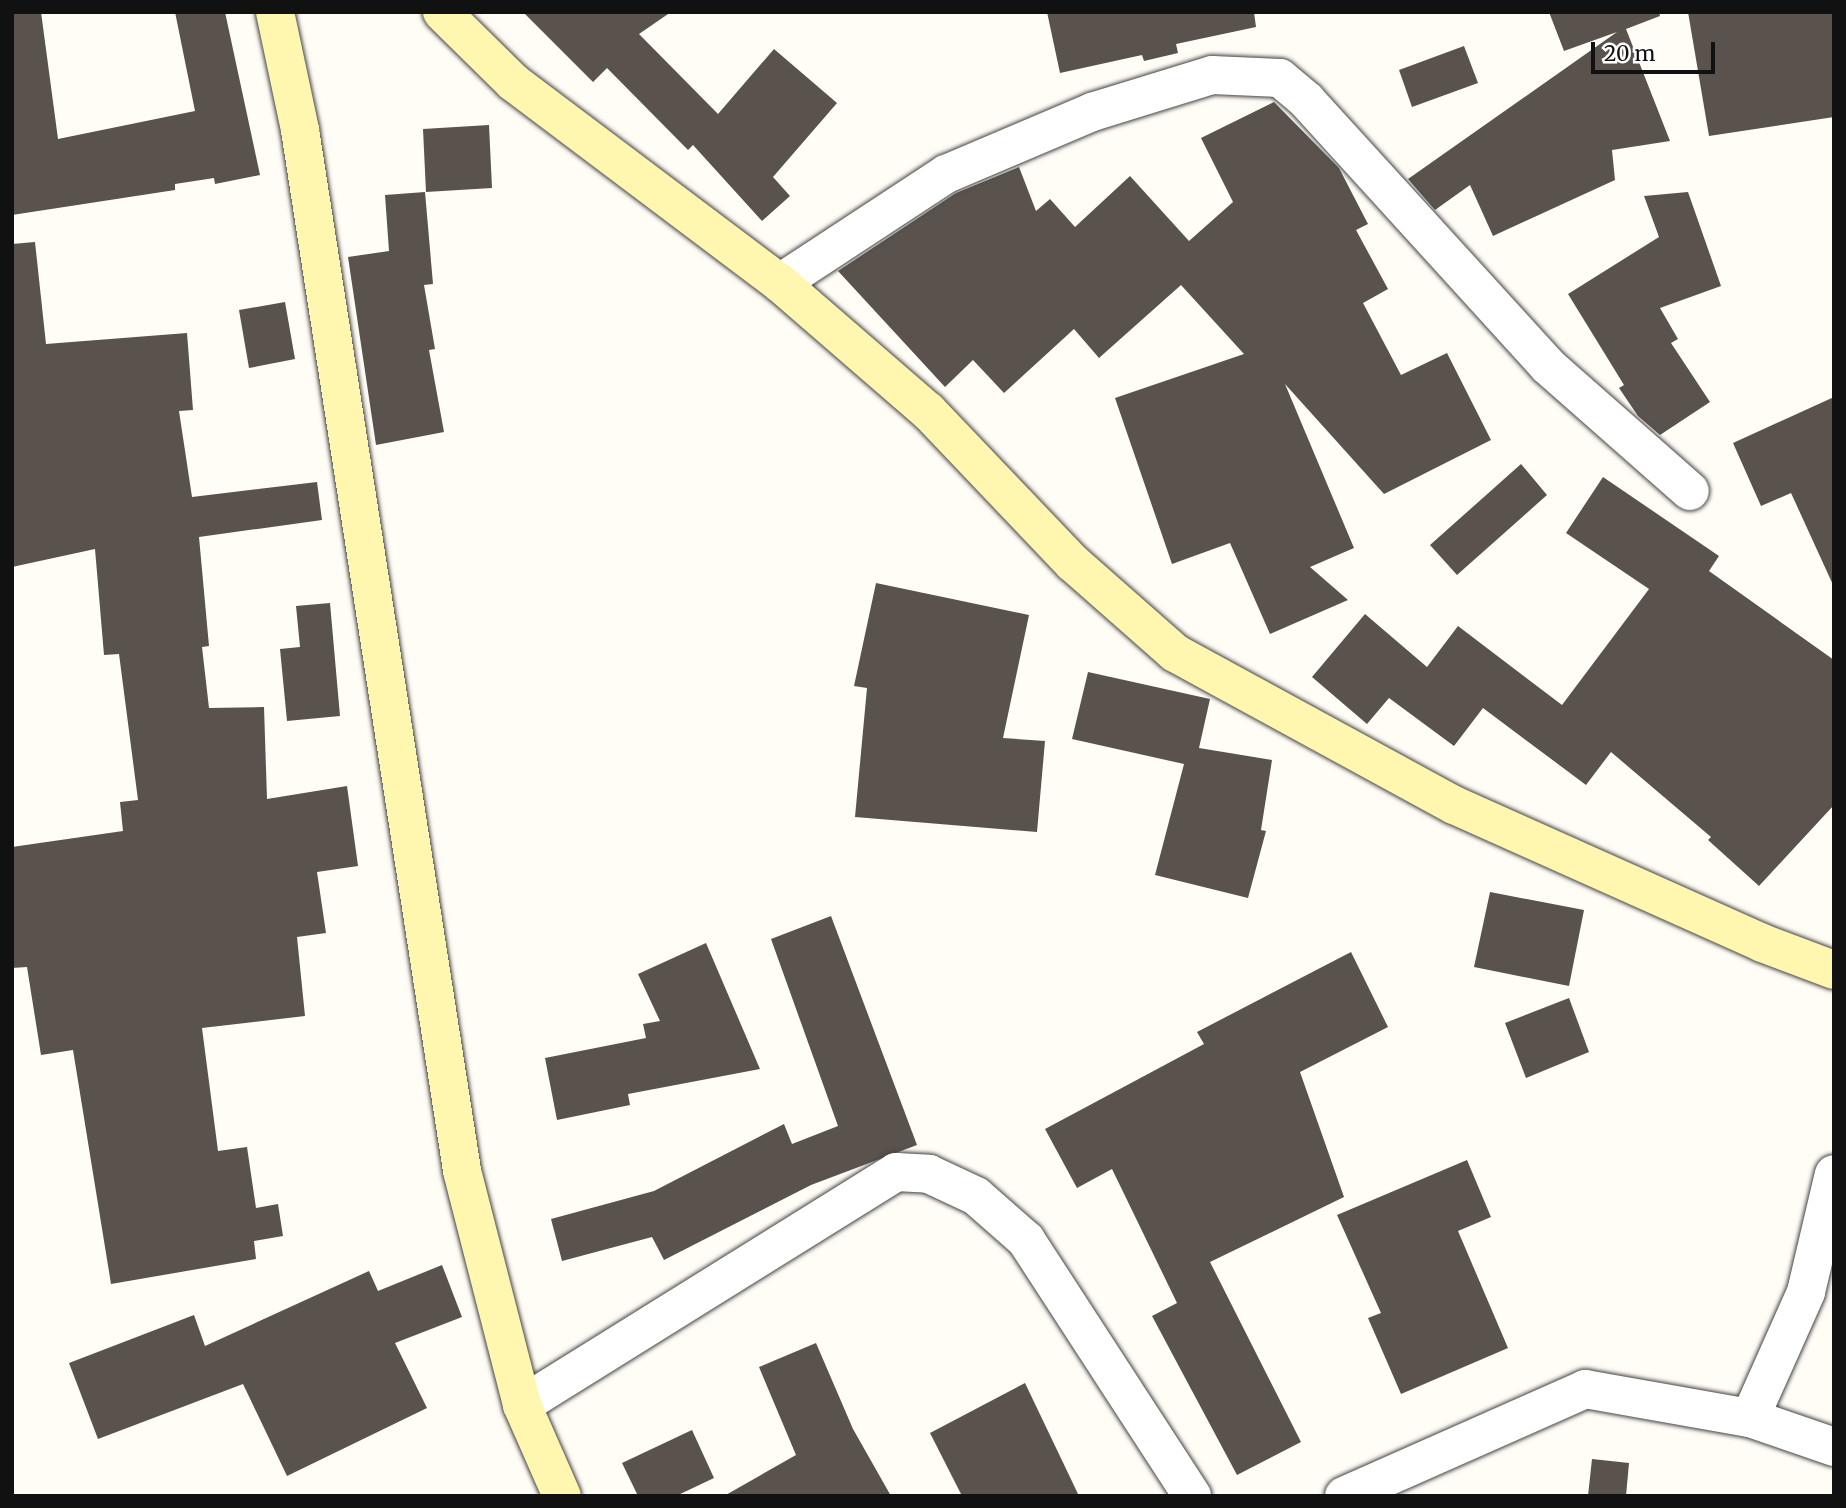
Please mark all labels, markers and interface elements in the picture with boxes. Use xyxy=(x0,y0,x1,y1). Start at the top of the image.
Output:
scale bar xyxy=(1594,28,1718,72)
text: 20 m xyxy=(1604,40,1655,67)

